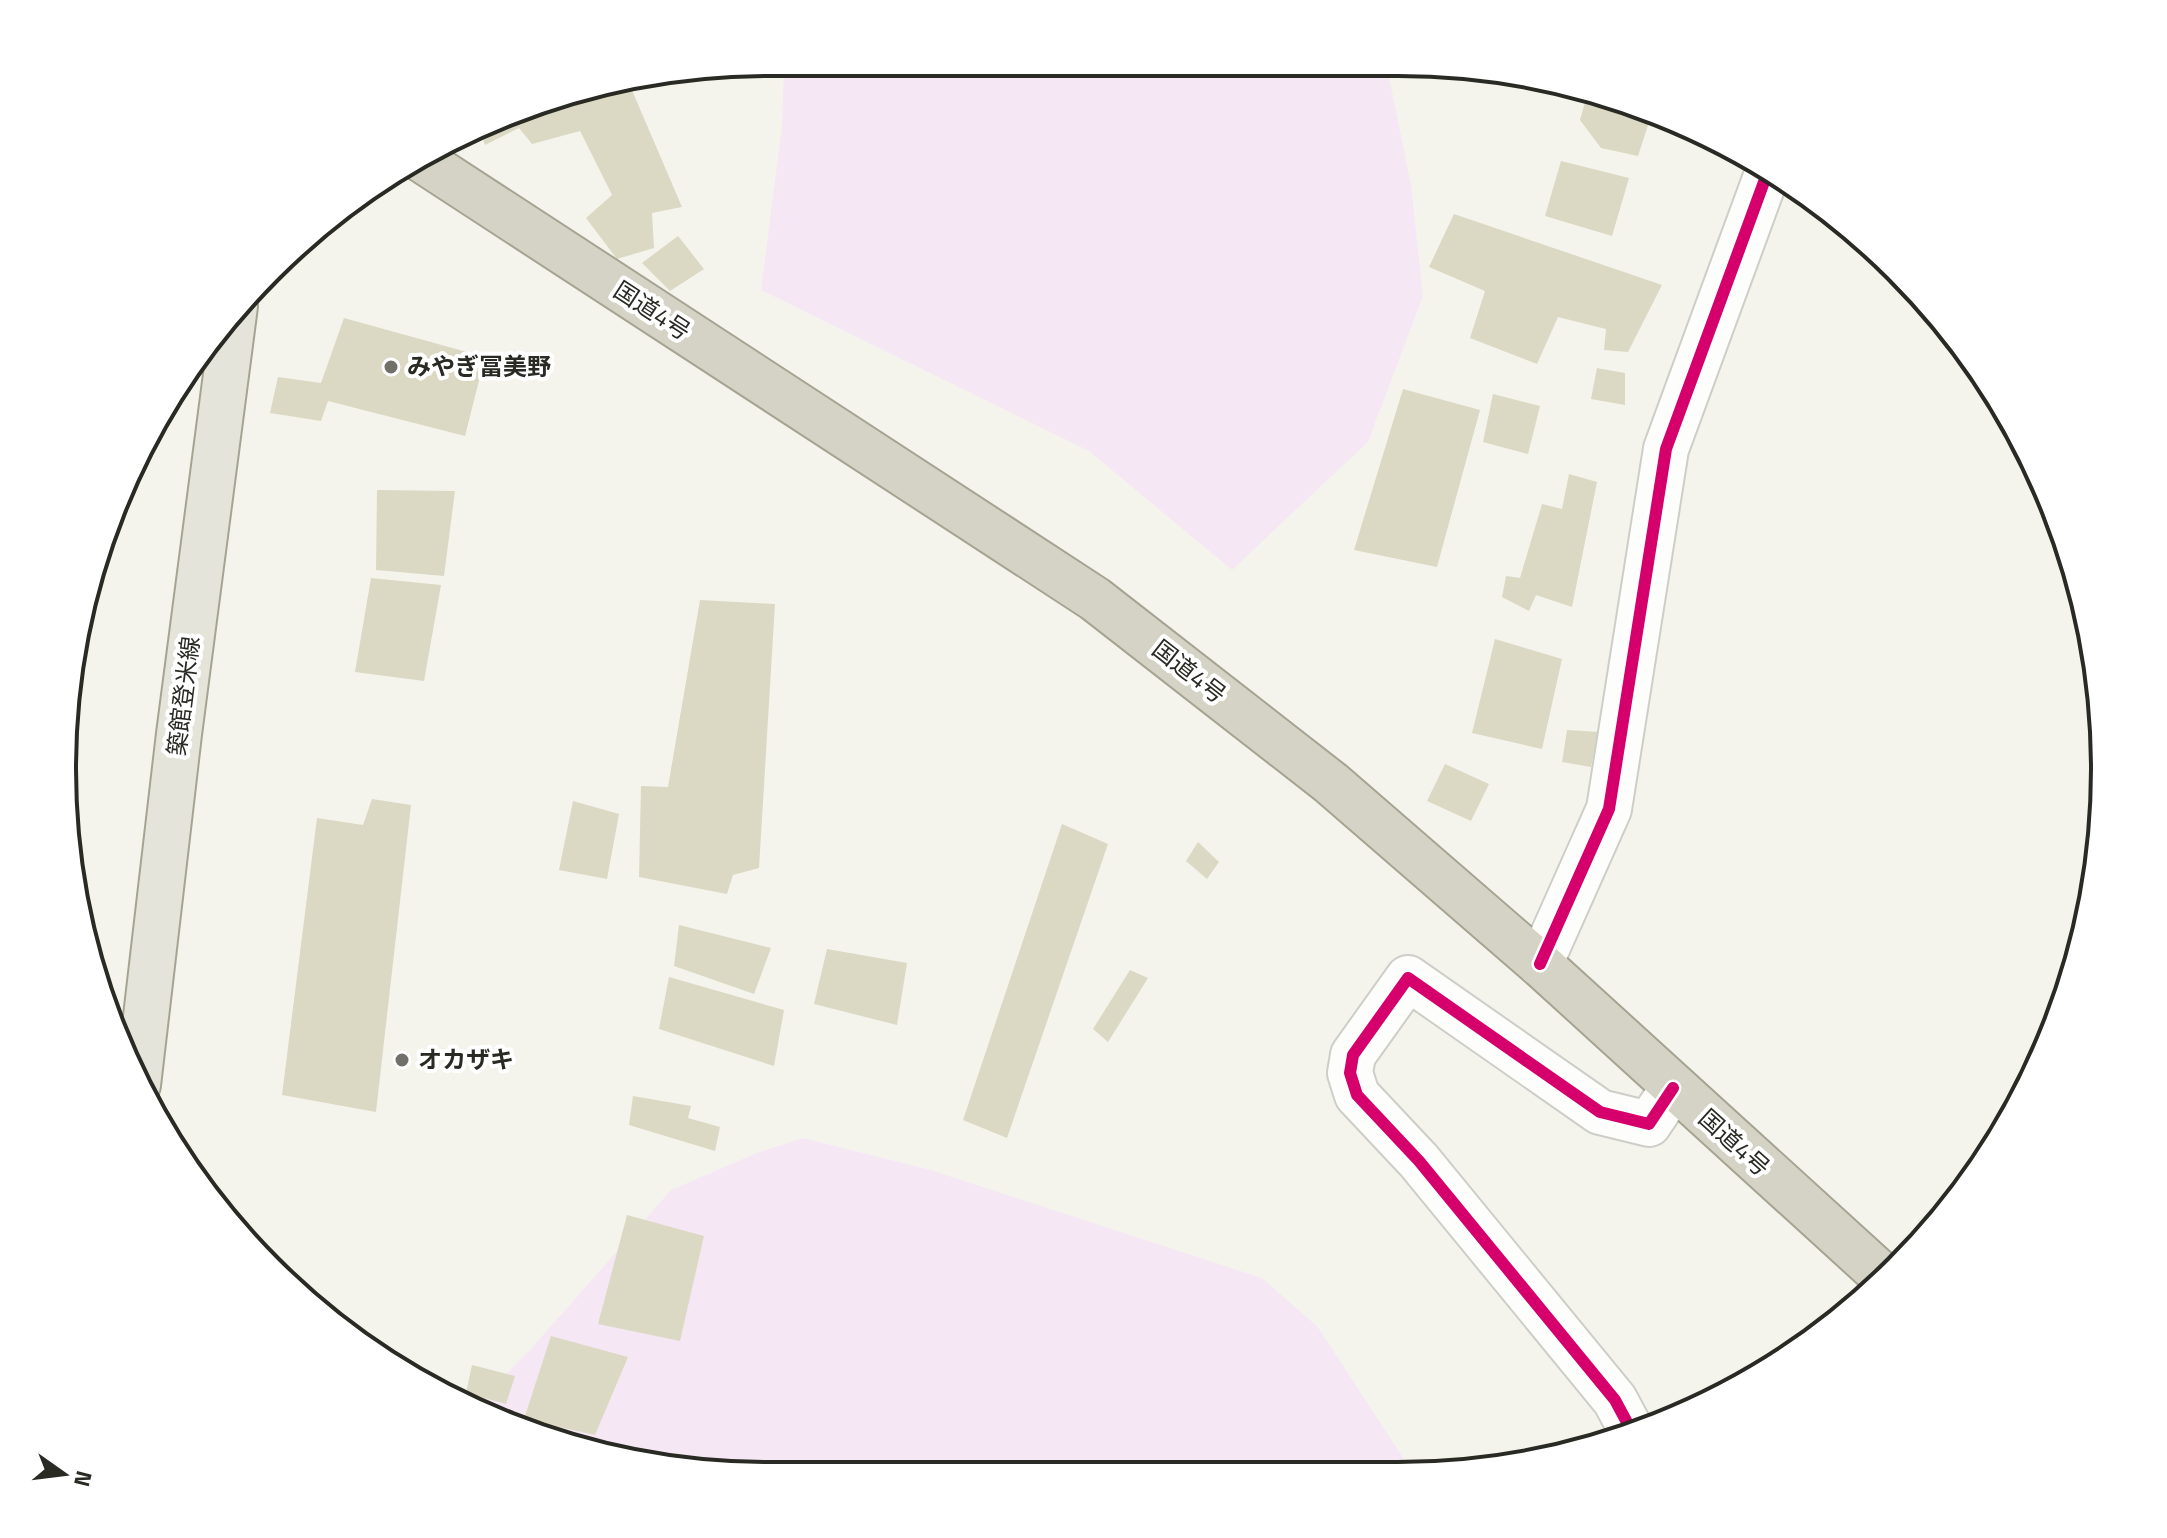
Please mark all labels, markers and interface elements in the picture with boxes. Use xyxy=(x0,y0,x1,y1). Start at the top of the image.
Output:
street label: 国道4号 xyxy=(607,272,698,349)
place label: みやぎ冨美野 xyxy=(407,348,551,384)
marker: みやぎ冨美野 xyxy=(382,358,400,376)
street label: 国道4号 xyxy=(1145,631,1234,712)
street label: 築館登米線 xyxy=(158,634,208,758)
place label: オカザキ xyxy=(418,1041,514,1077)
marker: オカザキ xyxy=(393,1051,411,1069)
street label: 国道4号 xyxy=(1691,1100,1778,1184)
north arrow xyxy=(24,1434,104,1514)
text: N xyxy=(65,1467,102,1490)

